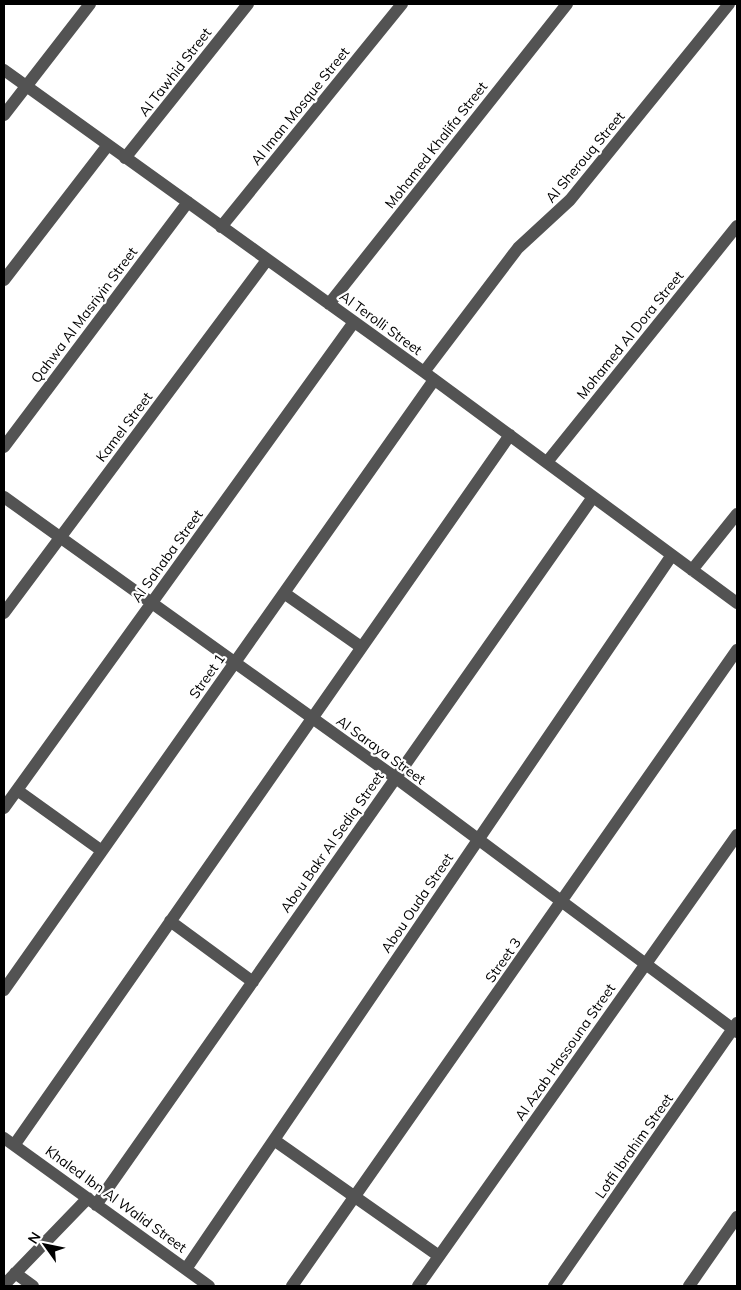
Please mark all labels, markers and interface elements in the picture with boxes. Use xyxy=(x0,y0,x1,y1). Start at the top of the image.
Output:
street label: Al Tawhid Street xyxy=(135,24,215,120)
street label: Al Iman Mosque Street xyxy=(247,43,353,169)
street label: Mohamed Khalifa Street xyxy=(381,78,491,212)
street label: Al Sherouq Street xyxy=(542,108,628,206)
street label: Qahwa Al Masriyin Street xyxy=(27,243,141,387)
street label: Mohamed Al Dora Street xyxy=(573,267,687,403)
street label: Al Terolli Street xyxy=(336,287,426,359)
street label: Kamel Street xyxy=(92,388,156,466)
street label: Al Sahaba Street xyxy=(127,506,207,606)
street label: Street 1 xyxy=(185,650,229,702)
street label: Al Saraya Street xyxy=(333,712,429,788)
street label: Abou Bakr Al Sediq Street xyxy=(276,768,388,916)
street label: Abou Ouda Street xyxy=(377,850,457,956)
street label: Street 3 xyxy=(481,934,525,986)
street label: Al Azab Hassouna Street xyxy=(511,980,619,1124)
street label: Lotfi Ibrahim Street xyxy=(591,1090,677,1202)
street label: Khaled Ibn Al Walid Street xyxy=(42,1142,190,1256)
north arrow xyxy=(20,1220,70,1270)
text: N xyxy=(24,1229,45,1247)

